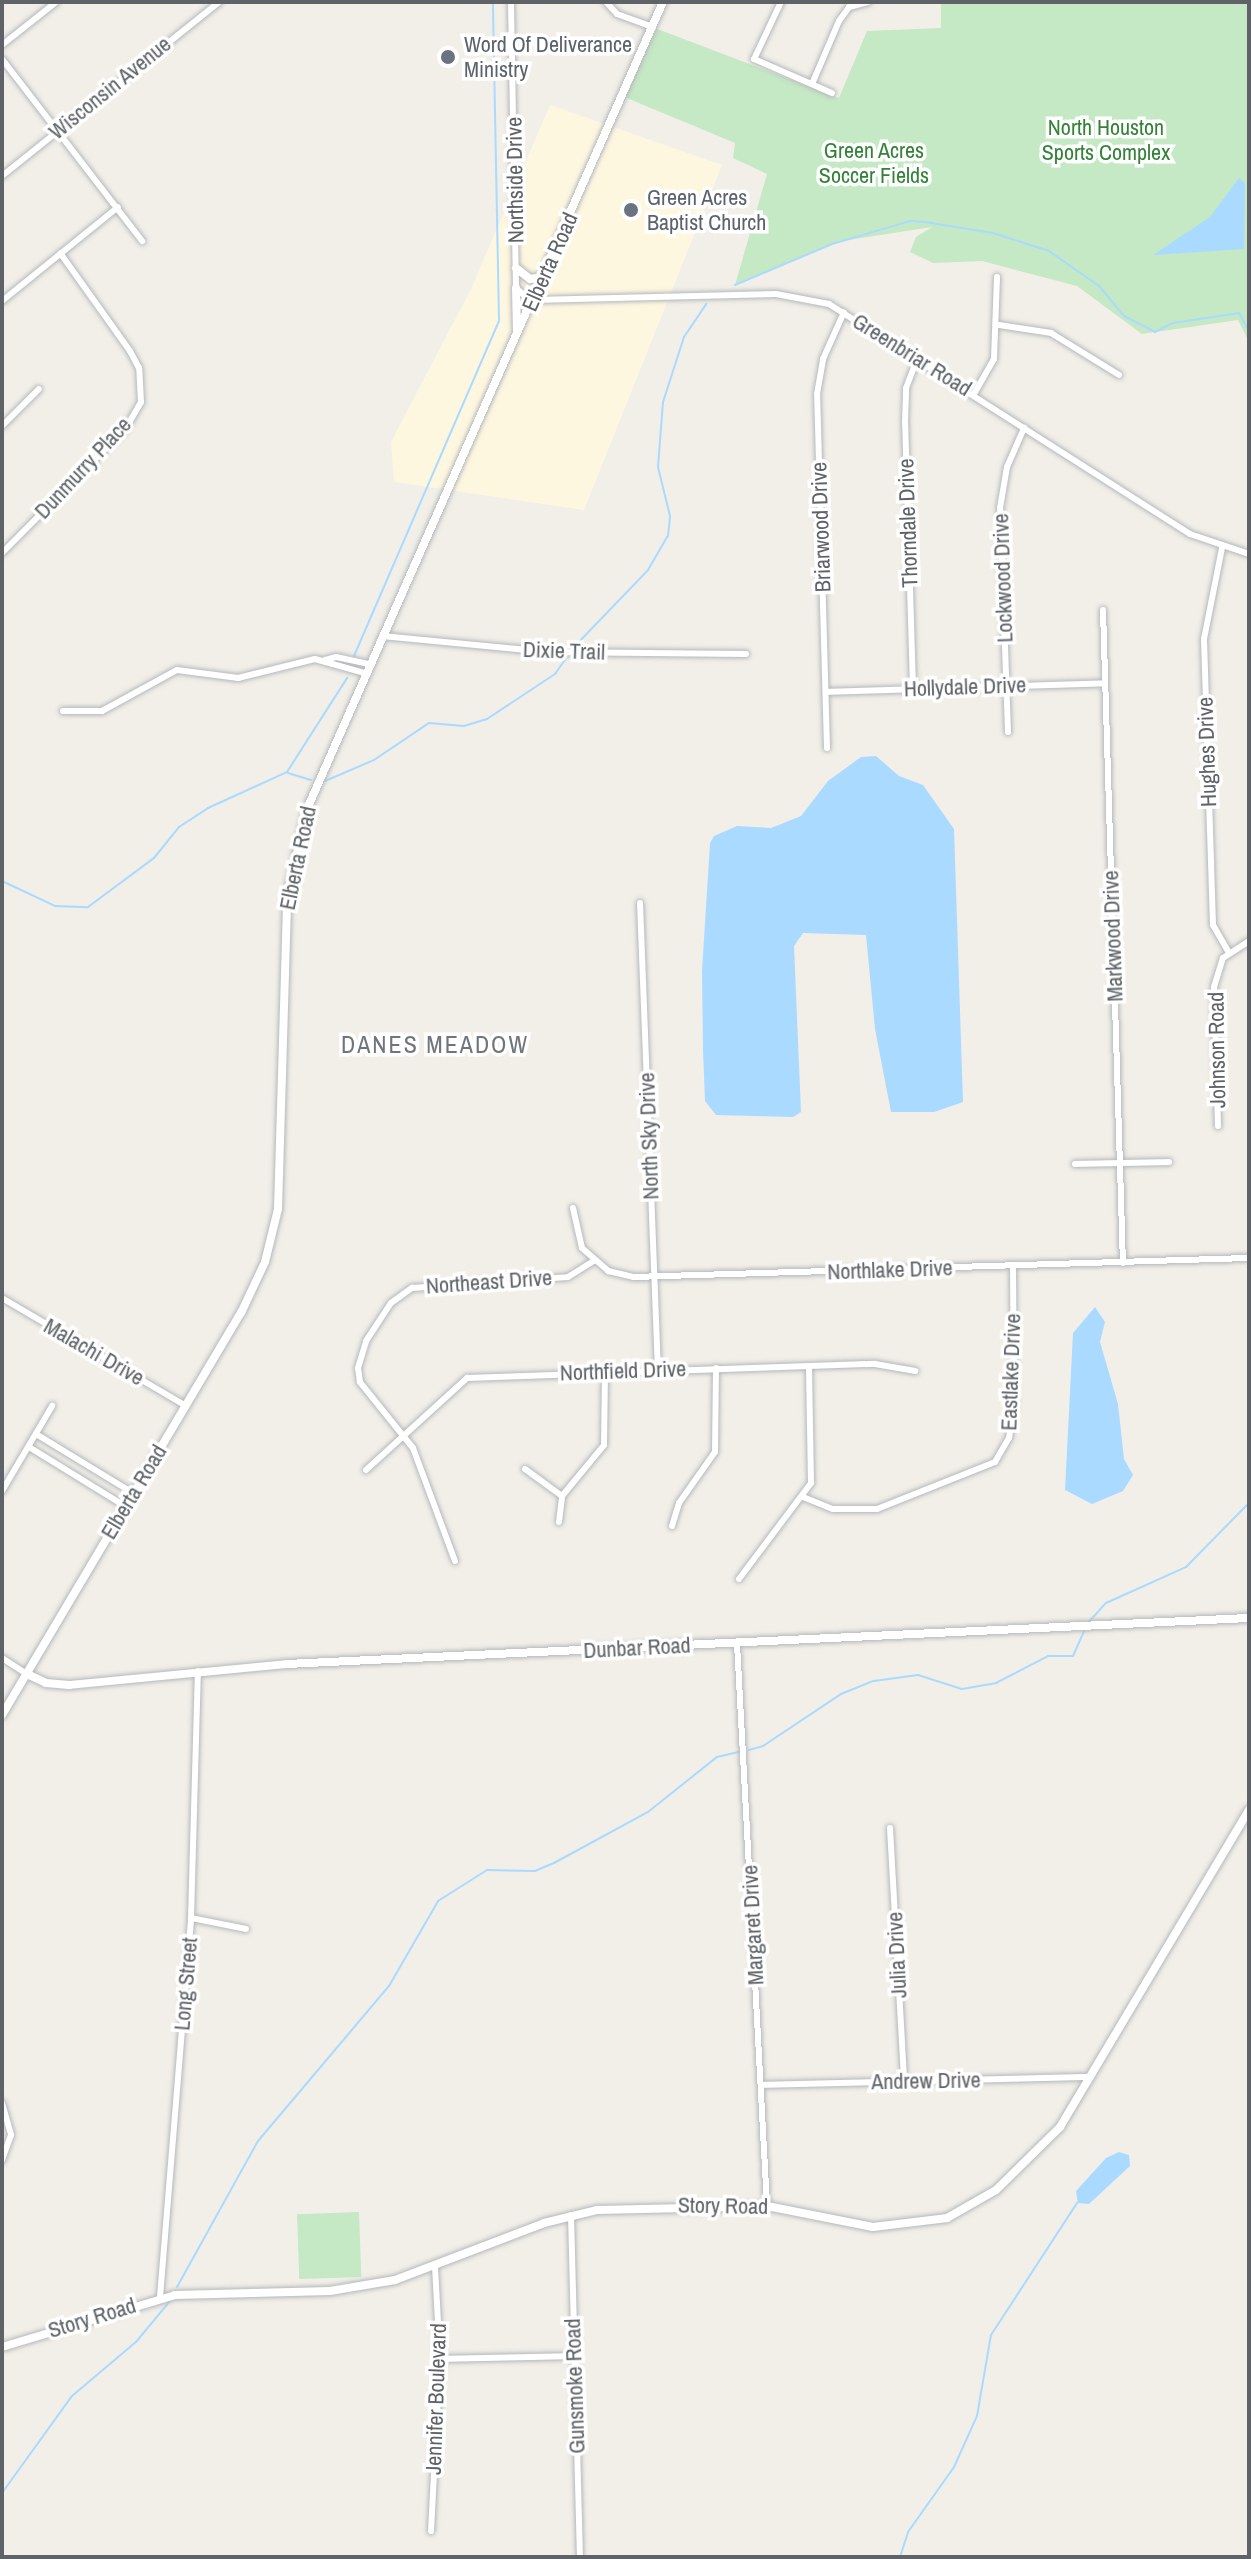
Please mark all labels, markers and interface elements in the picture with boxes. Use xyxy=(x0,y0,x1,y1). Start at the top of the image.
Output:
street label: Wisconsin Avenue xyxy=(43,31,177,145)
place label: Word Of Deliverance Ministry xyxy=(464,31,632,82)
marker: Word Of Deliverance Ministry xyxy=(439,48,457,66)
park label: North Houston Sports Complex xyxy=(1042,114,1170,166)
street label: Northside Drive xyxy=(501,117,529,243)
park label: Green Acres Soccer Fields xyxy=(819,137,929,188)
place label: Green Acres Baptist Church xyxy=(647,184,766,236)
marker: Green Acres Baptist Church xyxy=(622,201,640,219)
street label: Elberta Road xyxy=(517,209,583,315)
street label: Greenbriar Road xyxy=(848,308,976,402)
street label: Dunmurry Place xyxy=(29,412,137,524)
street label: Thorndale Drive xyxy=(893,458,923,588)
street label: Briarwood Drive xyxy=(806,461,836,593)
street label: Lockwood Drive xyxy=(988,513,1018,643)
street label: Dixie Trail xyxy=(522,636,606,666)
street label: Hollydale Drive xyxy=(903,672,1027,702)
street label: Hughes Drive xyxy=(1192,696,1222,808)
street label: Elberta Road xyxy=(274,804,322,912)
street label: Markwood Drive xyxy=(1098,870,1128,1002)
street label: Johnson Road xyxy=(1203,992,1231,1108)
district label: DANES MEADOW xyxy=(341,1031,529,1059)
street label: North Sky Drive xyxy=(634,1072,664,1200)
street label: Northlake Drive xyxy=(827,1255,953,1285)
street label: Northeast Drive xyxy=(425,1264,553,1300)
street label: Malachi Drive xyxy=(39,1313,149,1391)
street label: Eastlake Drive xyxy=(996,1313,1026,1431)
street label: Northfield Drive xyxy=(559,1356,687,1386)
street label: Elberta Road xyxy=(96,1440,172,1544)
street label: Dunbar Road xyxy=(583,1632,691,1664)
street label: Margaret Drive xyxy=(737,1864,769,1986)
street label: Julia Drive xyxy=(882,1911,912,1999)
street label: Long Street xyxy=(169,1936,203,2032)
street label: Andrew Drive xyxy=(871,2067,981,2095)
street label: Story Road xyxy=(678,2192,768,2220)
street label: Story Road xyxy=(45,2292,139,2344)
street label: Gunsmoke Road xyxy=(559,2318,591,2454)
street label: Jennifer Boulevard xyxy=(420,2323,452,2475)

